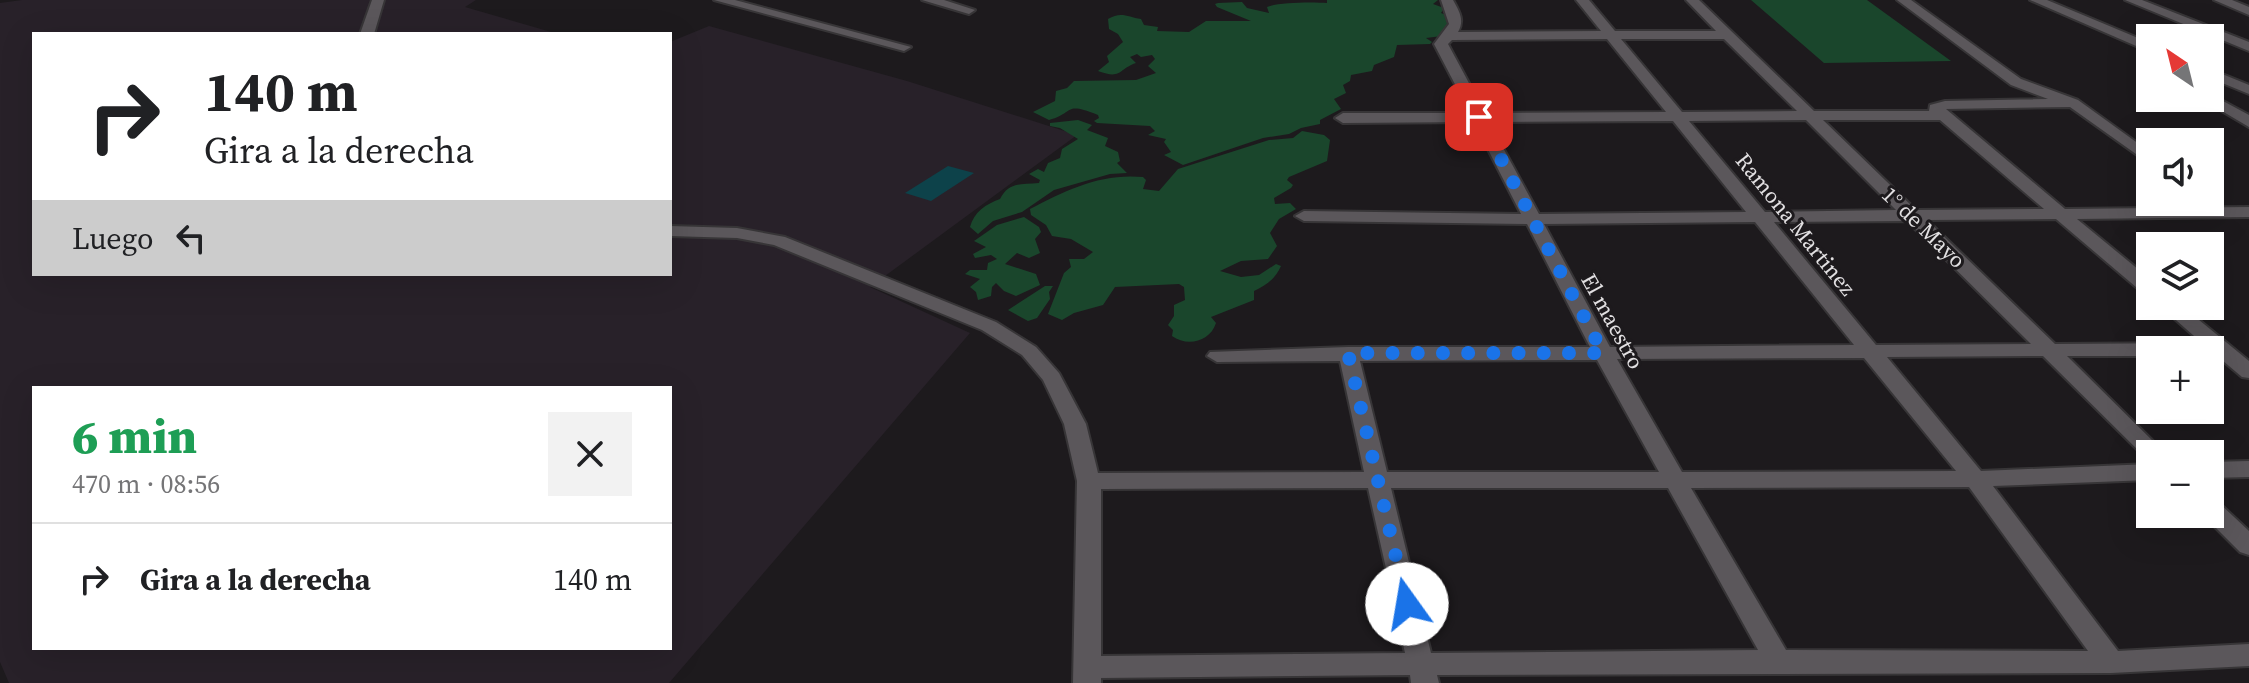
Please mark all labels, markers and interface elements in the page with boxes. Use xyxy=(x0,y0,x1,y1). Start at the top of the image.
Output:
north arrow xyxy=(2136,24,2224,112)
map controls xyxy=(2136,24,2224,528)
text: 140 m xyxy=(204,53,358,130)
icon: right xyxy=(72,64,176,168)
pin xyxy=(1445,83,1513,151)
icon: arrive xyxy=(1457,95,1501,139)
text: Gira a la derecha xyxy=(204,126,474,175)
button: sound xyxy=(2136,128,2224,216)
street label: Ramona Martinez xyxy=(1729,146,1863,302)
street label: 1° de Mayo xyxy=(1876,180,1972,274)
icon: left xyxy=(169,216,213,260)
text: Luego xyxy=(72,218,153,259)
button: layers xyxy=(2136,232,2224,320)
street label: El maestro xyxy=(1574,268,1652,374)
button: + xyxy=(2136,336,2224,424)
text: 6 min xyxy=(72,403,197,469)
button: close xyxy=(548,412,632,496)
button: − xyxy=(2136,440,2224,528)
text: 470 m · 08:56 xyxy=(72,466,220,502)
icon: right xyxy=(72,557,116,601)
text: Gira a la derecha xyxy=(140,559,371,600)
text: 140 m xyxy=(553,559,632,600)
position arrow xyxy=(1365,562,1449,646)

